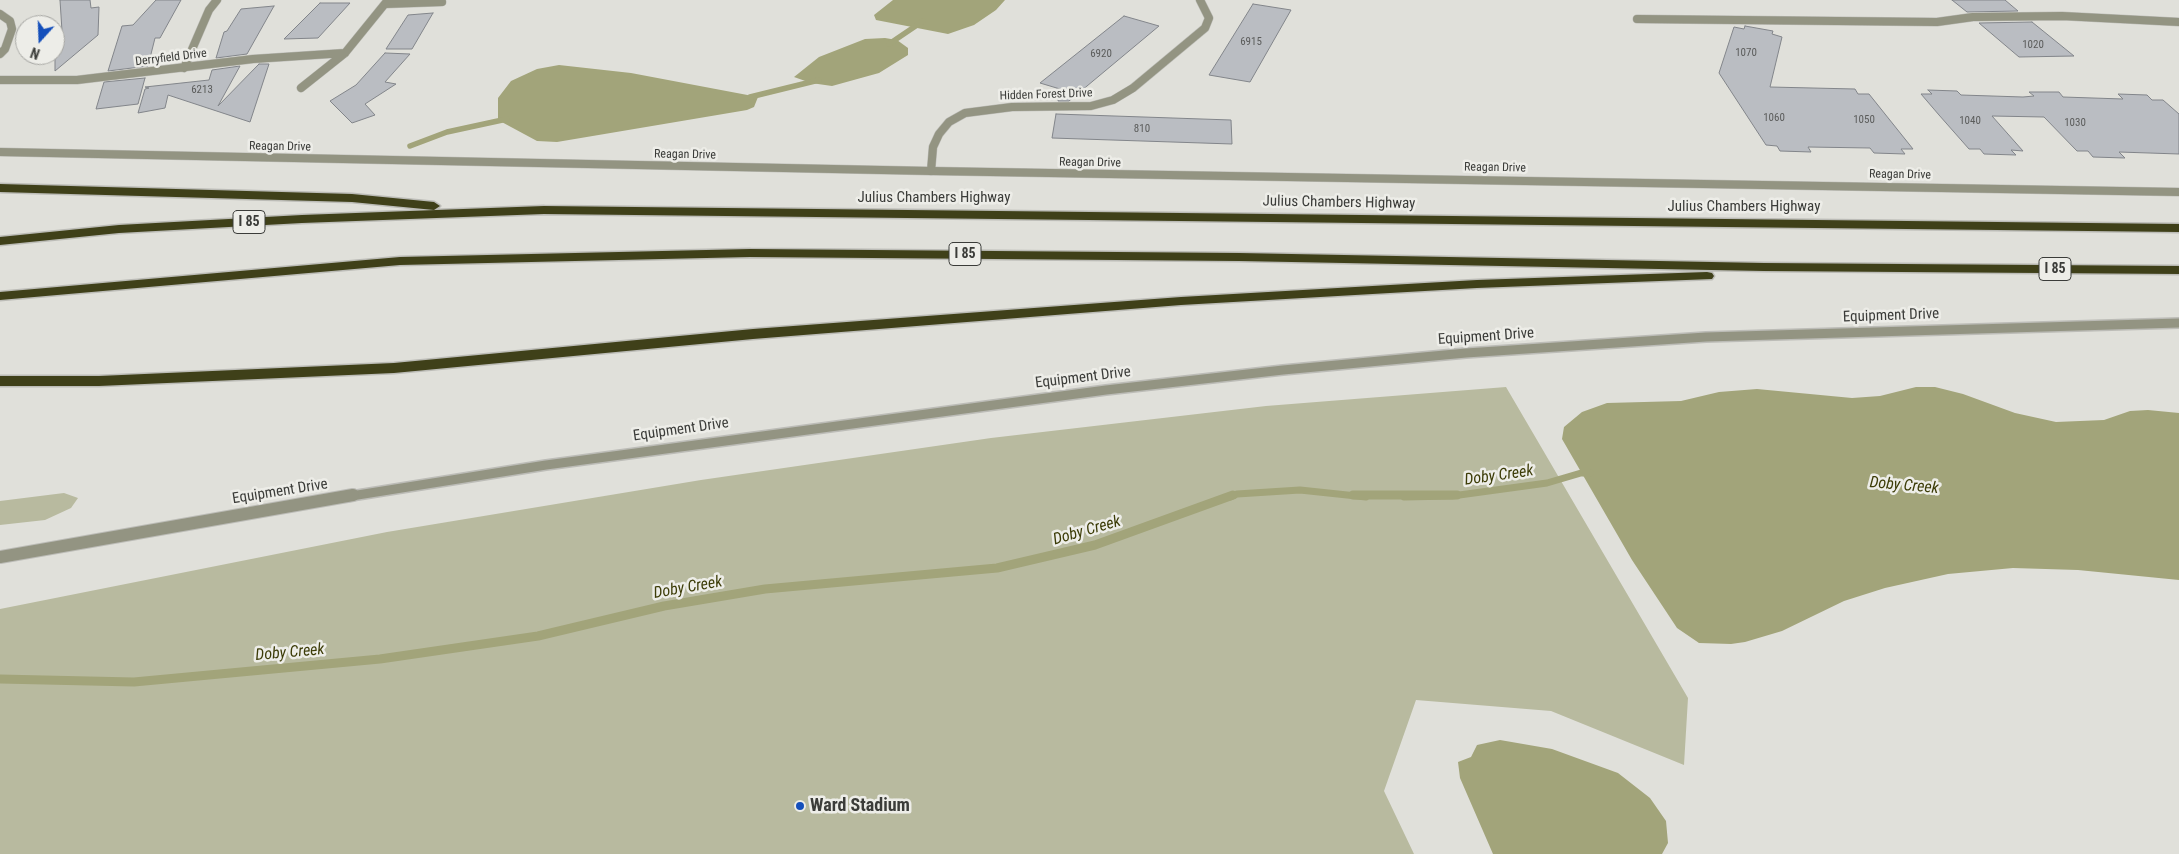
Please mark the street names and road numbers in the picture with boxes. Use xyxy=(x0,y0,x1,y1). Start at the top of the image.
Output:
street label: Derryfield Drive xyxy=(134,46,208,70)
street label: Hidden Forest Drive xyxy=(999,86,1093,104)
street label: Reagan Drive xyxy=(249,139,311,155)
street label: Reagan Drive xyxy=(654,147,716,163)
street label: Reagan Drive xyxy=(1059,155,1121,171)
street label: Reagan Drive xyxy=(1464,160,1526,176)
street label: Reagan Drive xyxy=(1869,167,1931,183)
street label: Julius Chambers Highway xyxy=(858,189,1010,207)
street label: Julius Chambers Highway xyxy=(1262,193,1416,213)
street label: Julius Chambers Highway xyxy=(1668,198,1820,216)
road number: I 85 xyxy=(233,210,265,233)
road number: I 85 xyxy=(949,242,981,266)
road number: I 85 xyxy=(2039,258,2071,280)
street label: Equipment Drive xyxy=(1843,305,1939,327)
street label: Equipment Drive xyxy=(1437,325,1535,349)
street label: Equipment Drive xyxy=(1034,363,1132,393)
street label: Equipment Drive xyxy=(632,414,730,446)
street label: Equipment Drive xyxy=(231,476,329,508)

